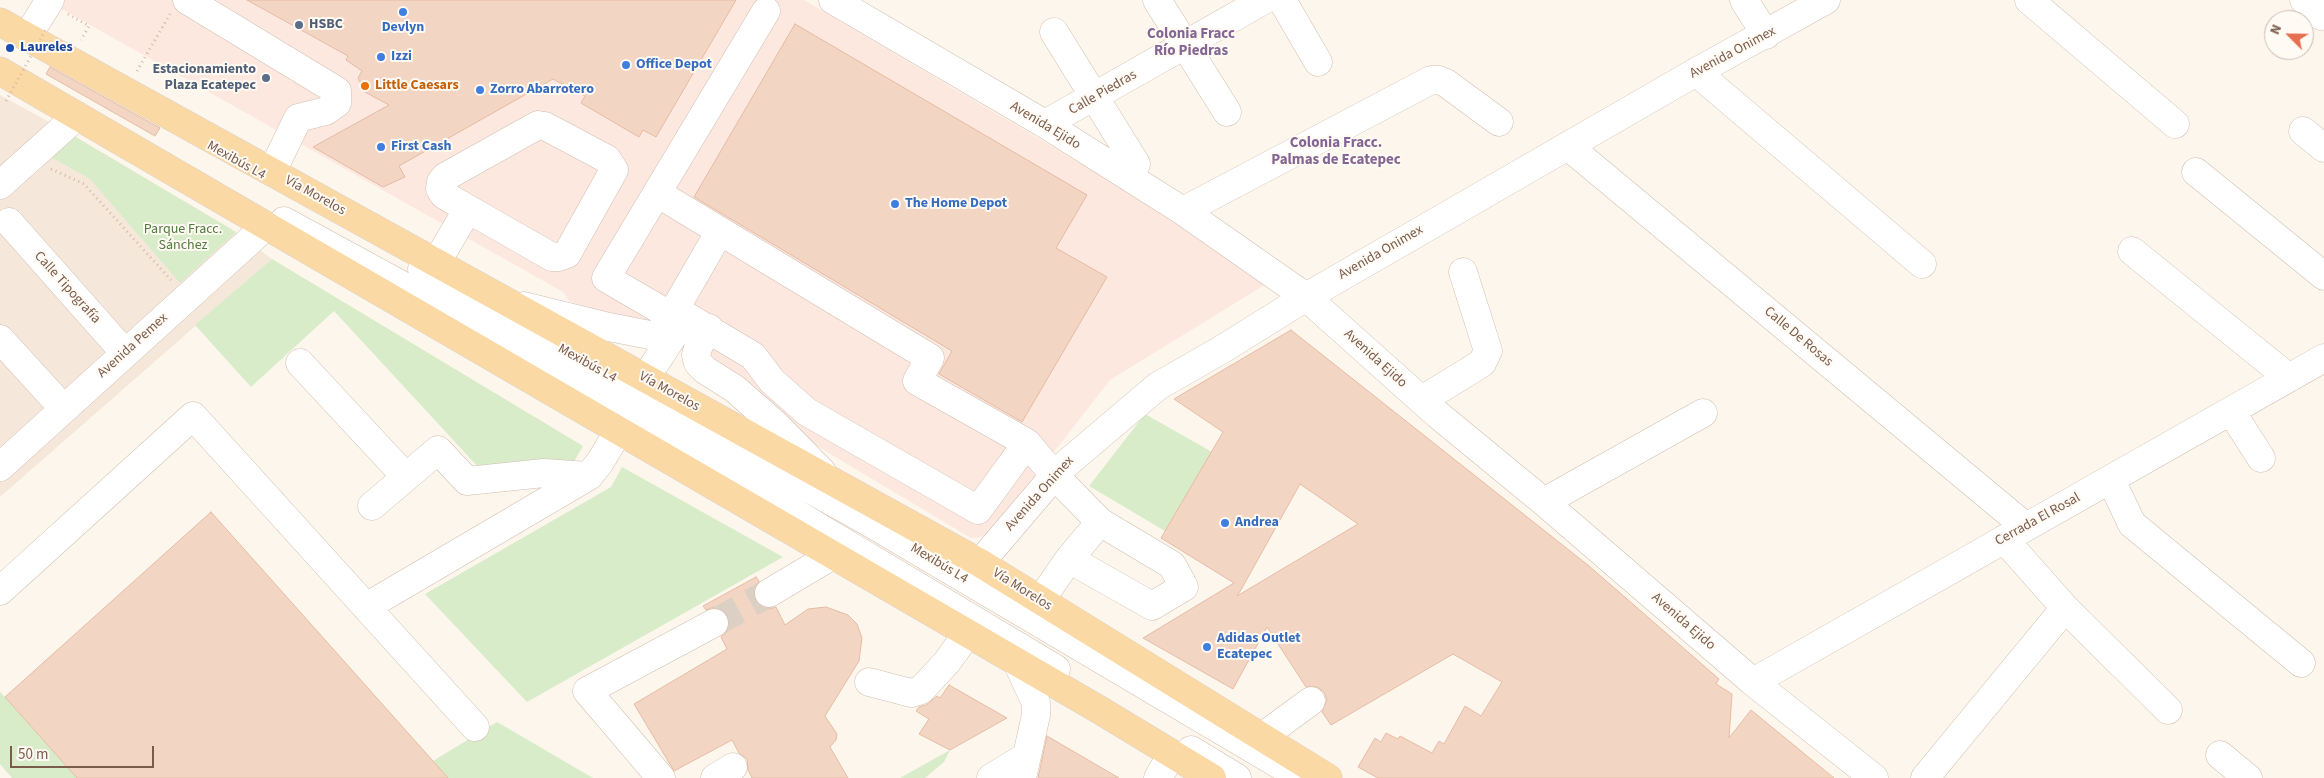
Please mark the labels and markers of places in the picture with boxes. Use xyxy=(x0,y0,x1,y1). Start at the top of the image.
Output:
marker: Devlyn xyxy=(397,6,409,18)
place label: HSBC xyxy=(309,17,343,33)
marker: HSBC xyxy=(293,19,305,31)
place label: Devlyn xyxy=(382,20,424,36)
place label: Laureles xyxy=(20,40,73,56)
marker: Laureles xyxy=(4,42,16,54)
place label: Izzi xyxy=(391,49,412,65)
marker: Izzi xyxy=(375,51,387,63)
place label: Office Depot xyxy=(636,57,712,73)
marker: Office Depot xyxy=(620,59,632,71)
place label: Estacionamiento Plaza Ecatepec xyxy=(152,62,256,94)
marker: Estacionamiento Plaza Ecatepec xyxy=(260,72,272,84)
place label: Little Caesars xyxy=(375,78,459,94)
marker: Little Caesars xyxy=(359,80,371,92)
place label: Zorro Abarrotero xyxy=(490,82,594,98)
marker: Zorro Abarrotero xyxy=(474,84,486,96)
place label: First Cash xyxy=(391,139,451,155)
marker: First Cash xyxy=(375,141,387,153)
place label: The Home Depot xyxy=(905,196,1007,212)
marker: The Home Depot xyxy=(889,198,901,210)
place label: Andrea xyxy=(1235,515,1279,531)
marker: Andrea xyxy=(1219,517,1231,529)
place label: Adidas Outlet Ecatepec xyxy=(1217,631,1301,664)
marker: Adidas Outlet Ecatepec xyxy=(1201,641,1213,653)

